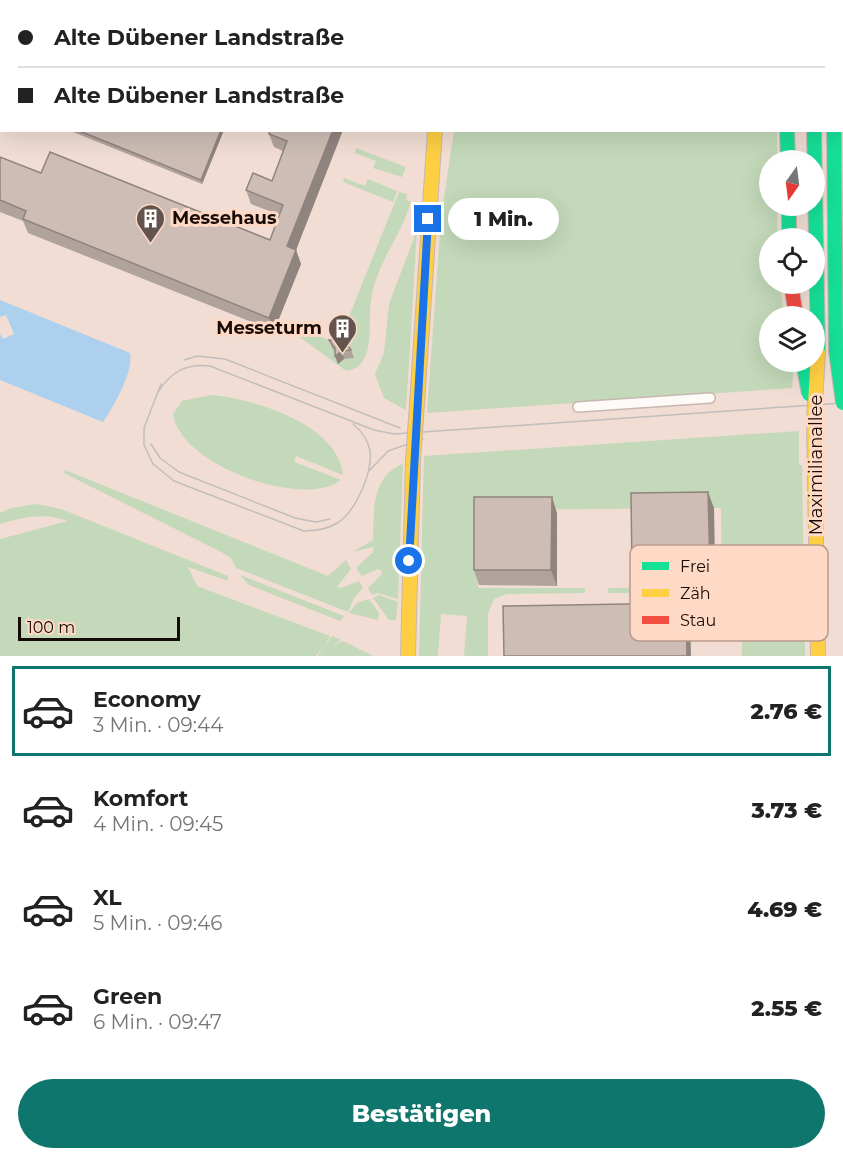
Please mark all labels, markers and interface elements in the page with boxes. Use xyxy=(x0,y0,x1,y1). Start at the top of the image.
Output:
text: Alte Dübener Landstraße xyxy=(54,24,344,51)
text: Alte Dübener Landstraße xyxy=(54,82,344,109)
north arrow xyxy=(759,150,825,216)
map controls xyxy=(759,150,825,372)
callout: 1 Min. xyxy=(449,198,560,240)
building icon: Messehaus xyxy=(135,202,167,244)
route end xyxy=(414,205,441,232)
place label: Messehaus xyxy=(172,207,277,229)
text: 1 Min. xyxy=(474,207,533,231)
button: locate xyxy=(759,228,825,294)
button: layers xyxy=(759,306,825,372)
building icon: Messeturm xyxy=(327,312,359,354)
place label: Messeturm xyxy=(216,317,322,339)
street label: Maximilianallee xyxy=(805,395,827,535)
legend xyxy=(630,545,828,641)
route start xyxy=(395,547,422,574)
text: Frei xyxy=(680,557,710,576)
text: Zäh xyxy=(680,584,711,603)
text: Stau xyxy=(680,611,716,630)
scale bar xyxy=(18,614,180,642)
text: 100 m xyxy=(27,618,75,637)
icon: car xyxy=(21,684,75,738)
text: Economy xyxy=(93,686,201,713)
text: 2.76 € xyxy=(751,698,822,725)
text: 3 Min. · 09:44 xyxy=(93,713,223,737)
icon: car xyxy=(21,783,75,837)
text: Komfort xyxy=(93,785,188,812)
text: 3.73 € xyxy=(751,797,822,824)
text: 4 Min. · 09:45 xyxy=(93,812,223,836)
icon: car xyxy=(21,882,75,936)
text: XL xyxy=(93,884,122,911)
text: 4.69 € xyxy=(747,896,822,923)
text: 5 Min. · 09:46 xyxy=(93,911,222,935)
icon: car xyxy=(21,981,75,1035)
text: Green xyxy=(93,983,162,1010)
text: 2.55 € xyxy=(751,995,822,1022)
text: 6 Min. · 09:47 xyxy=(93,1010,222,1034)
button: Bestätigen xyxy=(18,1079,825,1148)

